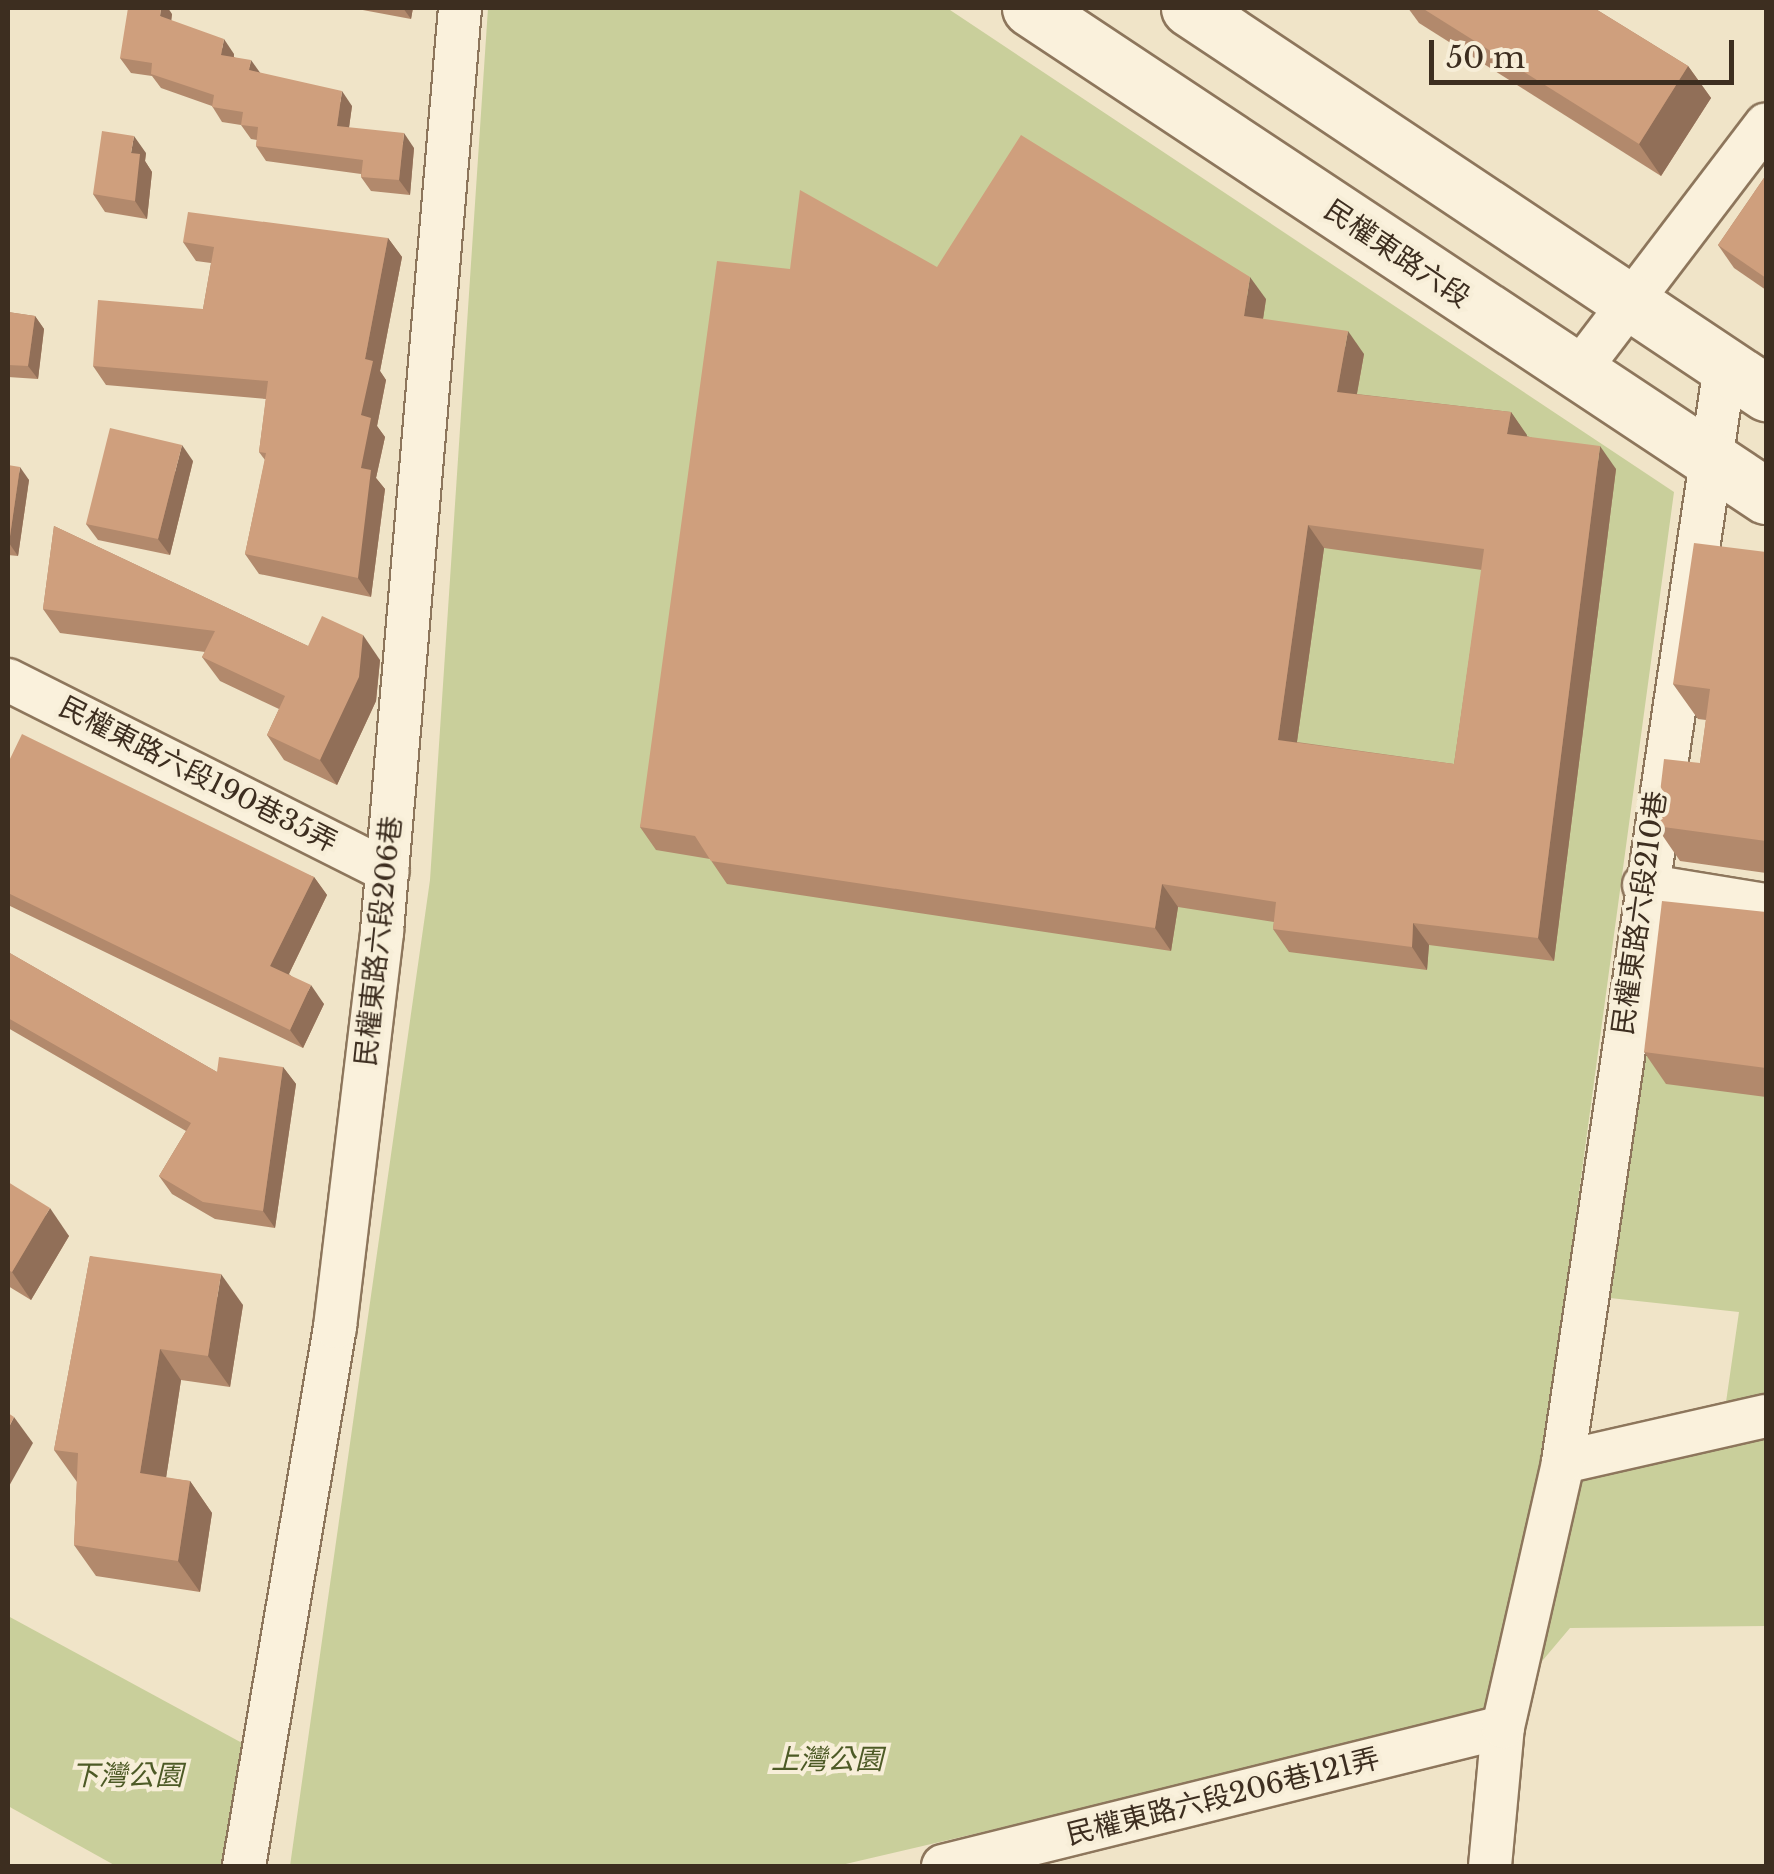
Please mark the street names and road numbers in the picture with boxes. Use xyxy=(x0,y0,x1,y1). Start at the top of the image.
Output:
street label: 民權東路六段 xyxy=(1318,193,1476,315)
street label: 民權東路六段190巷35弄 xyxy=(53,690,343,860)
street label: 民權東路六段210巷 xyxy=(1606,789,1674,1037)
street label: 民權東路六段206巷 xyxy=(349,814,409,1068)
street label: 民權東路六段206巷121弄 xyxy=(1063,1742,1383,1852)

